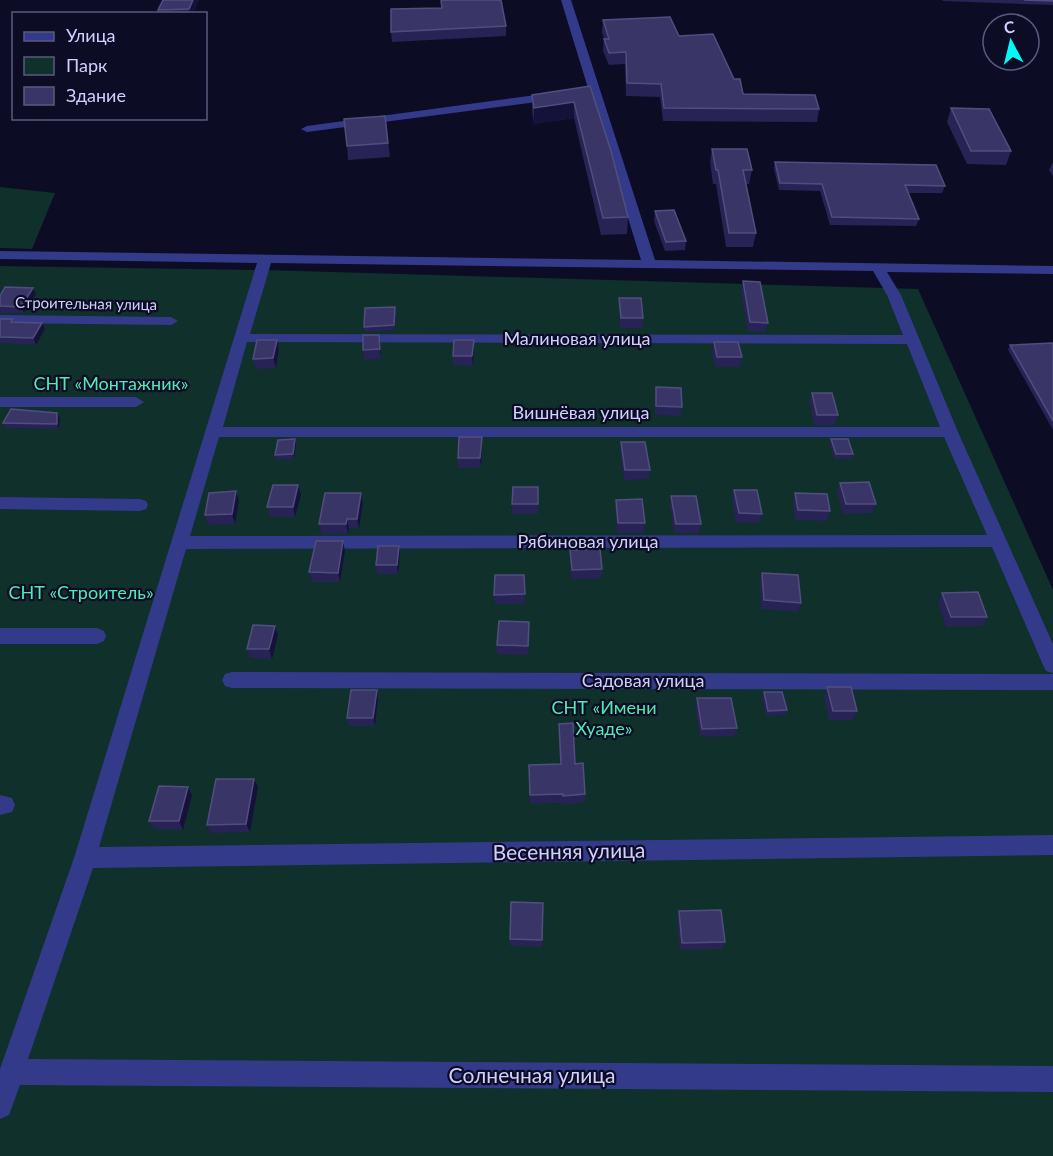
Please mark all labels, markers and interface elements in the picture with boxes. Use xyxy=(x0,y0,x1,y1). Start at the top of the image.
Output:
legend xyxy=(12,12,207,120)
north arrow xyxy=(981,12,1041,72)
text: С xyxy=(1003,16,1016,37)
text: Улица xyxy=(66,24,116,46)
text: Парк xyxy=(66,54,108,76)
text: Здание xyxy=(66,84,126,106)
street label: Строительная улица xyxy=(15,293,157,313)
street label: Малиновая улица xyxy=(503,327,651,349)
park label: СНТ «Монтажник» xyxy=(33,372,189,394)
street label: Вишнёвая улица xyxy=(513,401,649,423)
street label: Рябиновая улица xyxy=(518,530,658,552)
park label: СНТ «Строитель» xyxy=(8,581,154,603)
street label: Садовая улица xyxy=(582,669,704,691)
park label: СНТ «Имени Хуаде» xyxy=(551,696,657,739)
street label: Весенняя улица xyxy=(493,837,645,864)
street label: Солнечная улица xyxy=(449,1062,615,1087)

